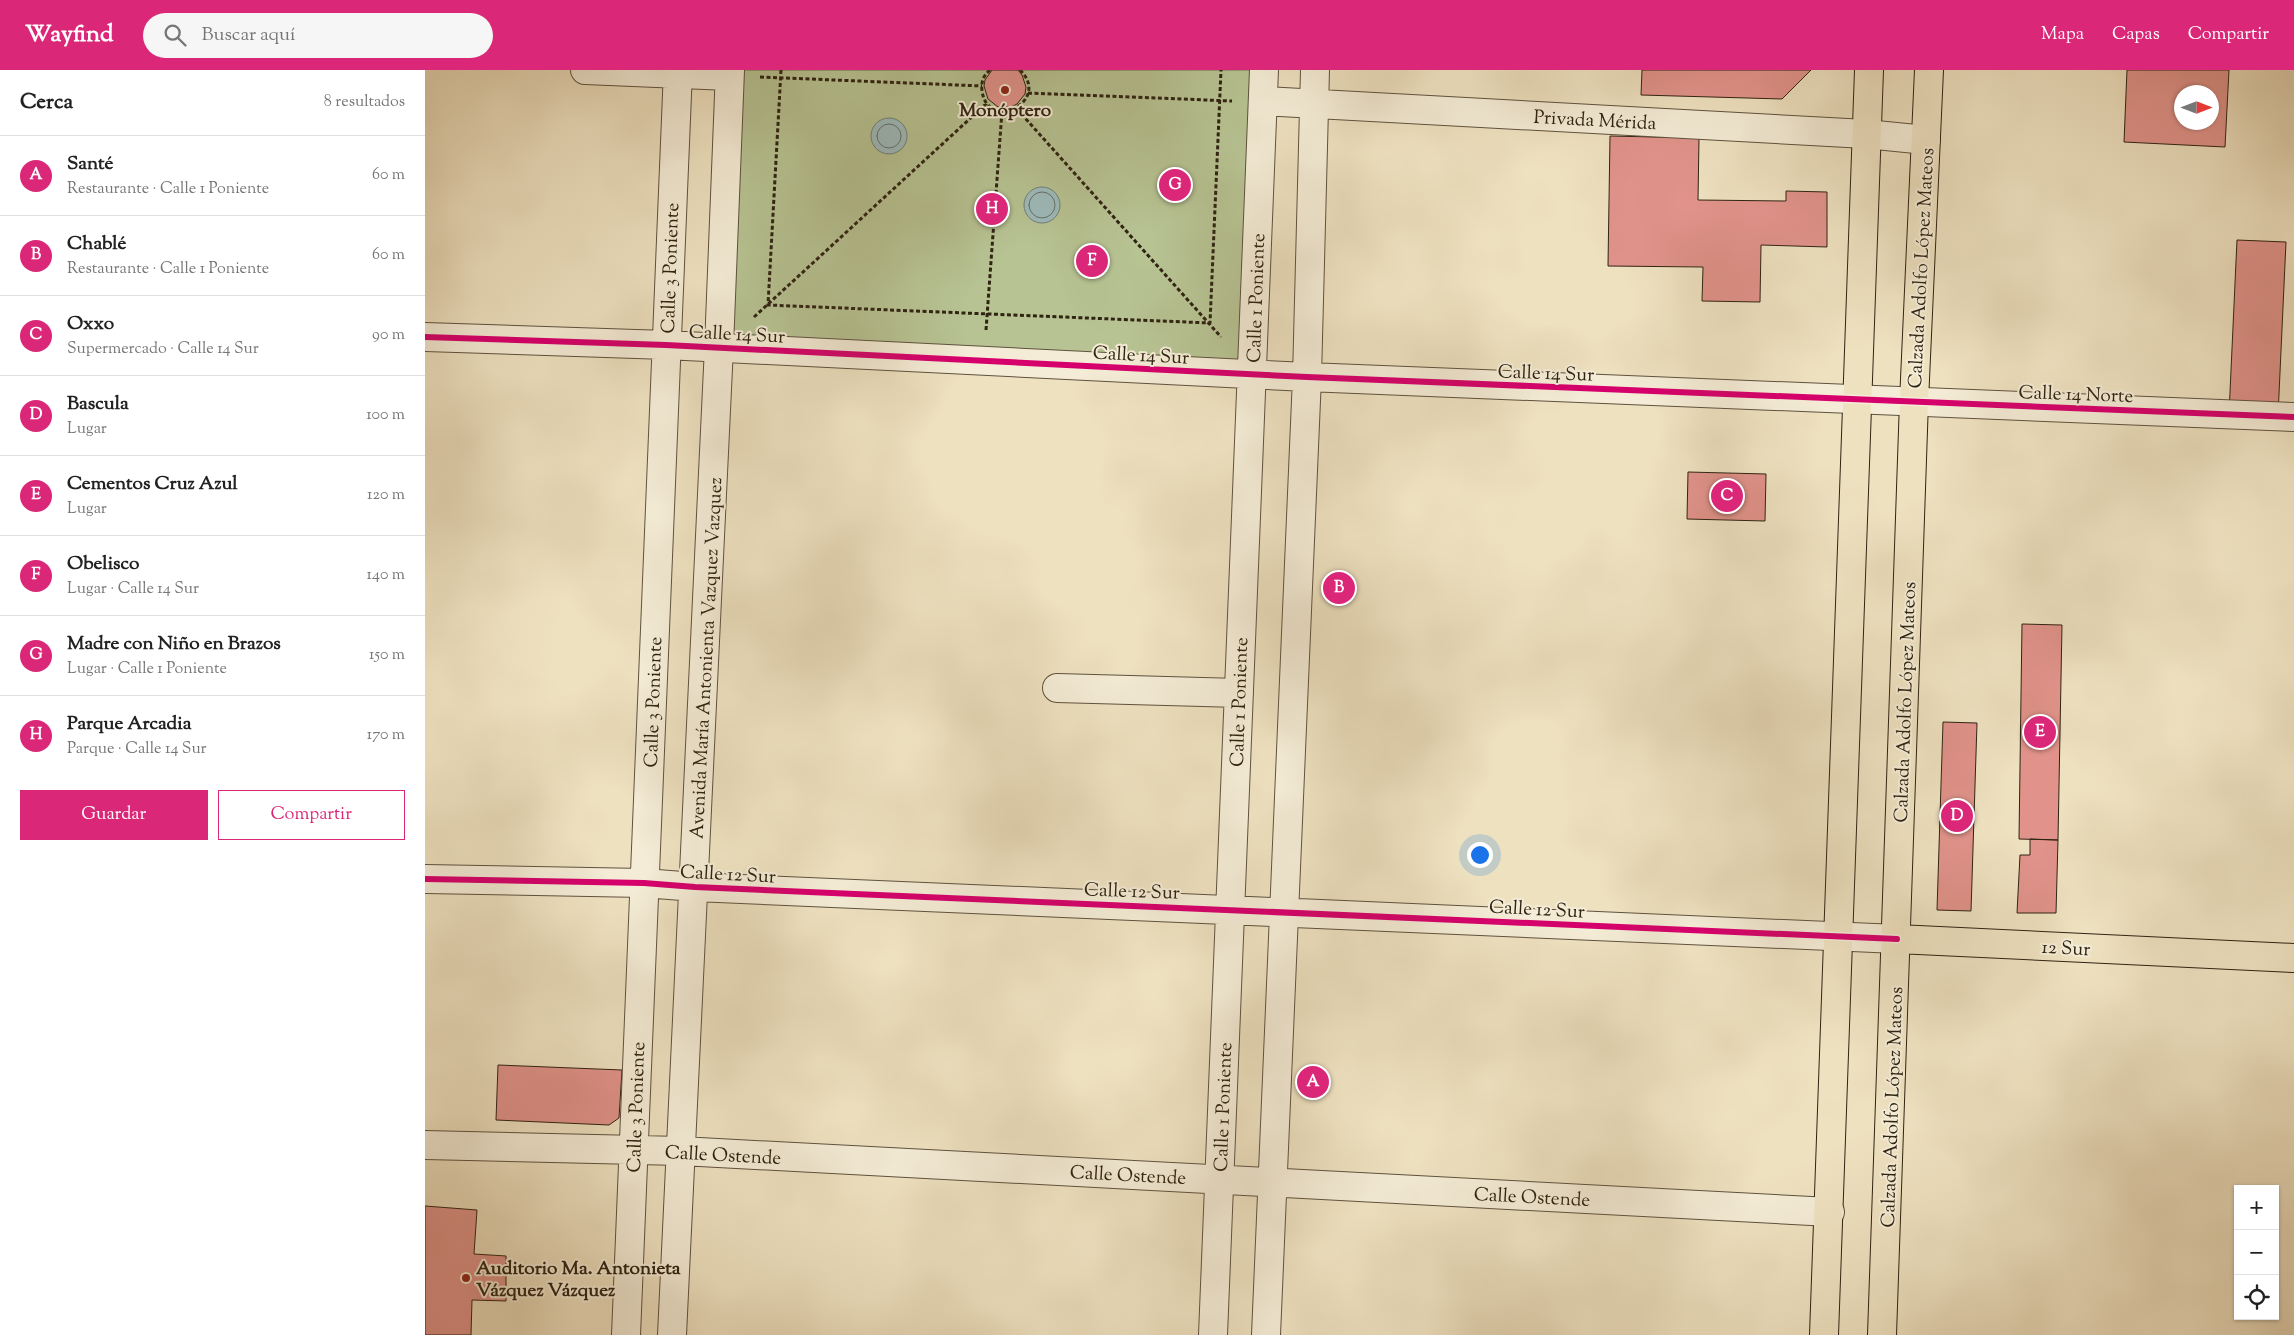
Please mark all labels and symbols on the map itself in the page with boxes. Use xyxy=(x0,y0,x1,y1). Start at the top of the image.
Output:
marker: Monóptero xyxy=(999,84,1011,96)
north arrow xyxy=(2174,85,2219,130)
place label: Monóptero xyxy=(959,98,1052,125)
street label: Privada Mérida xyxy=(1533,105,1657,138)
street label: Calzada Adolfo López Mateos xyxy=(1903,147,1942,389)
pin: G xyxy=(1159,166,1191,204)
pin: H xyxy=(976,190,1008,228)
street label: Calle 3 Poniente xyxy=(656,202,687,334)
street label: Calle 1 Poniente xyxy=(1242,233,1273,363)
pin: F xyxy=(1076,242,1108,280)
street label: Calle 14 Sur xyxy=(688,319,786,352)
street label: Calle 14 Sur xyxy=(1092,340,1190,373)
street label: Calle 14 Sur xyxy=(1497,359,1595,390)
street label: Calle 14 Norte xyxy=(2018,380,2134,411)
street label: Avenida María Antonienta Vazquez Vazquez xyxy=(685,477,730,840)
pin: C xyxy=(1711,477,1743,515)
pin: B xyxy=(1323,569,1355,607)
street label: Calzada Adolfo López Mateos xyxy=(1889,581,1924,823)
street label: Calle 3 Poniente xyxy=(639,636,670,768)
street label: Calle 1 Poniente xyxy=(1225,637,1256,767)
pin: E xyxy=(2024,713,2056,751)
pin: D xyxy=(1941,797,1973,835)
your location xyxy=(1467,842,1493,868)
street label: Calle 12 Sur xyxy=(679,860,776,891)
street label: Calle 12 Sur xyxy=(1084,877,1180,908)
street label: Calle 12 Sur xyxy=(1488,895,1585,926)
street label: 12 Sur xyxy=(2041,935,2091,964)
street label: Calzada Adolfo López Mateos xyxy=(1876,986,1911,1228)
street label: Calle 3 Poniente xyxy=(622,1041,653,1173)
street label: Calle 1 Poniente xyxy=(1209,1042,1240,1172)
pin: A xyxy=(1297,1063,1329,1101)
street label: Calle Ostende xyxy=(664,1140,782,1173)
street label: Calle Ostende xyxy=(1069,1160,1187,1193)
street label: Calle Ostende xyxy=(1473,1182,1591,1215)
place label: Auditorio Ma. Antonieta Vázquez Vázquez xyxy=(476,1256,681,1305)
marker: Auditorio Ma. Antonieta Vázquez Vázquez xyxy=(460,1272,472,1284)

